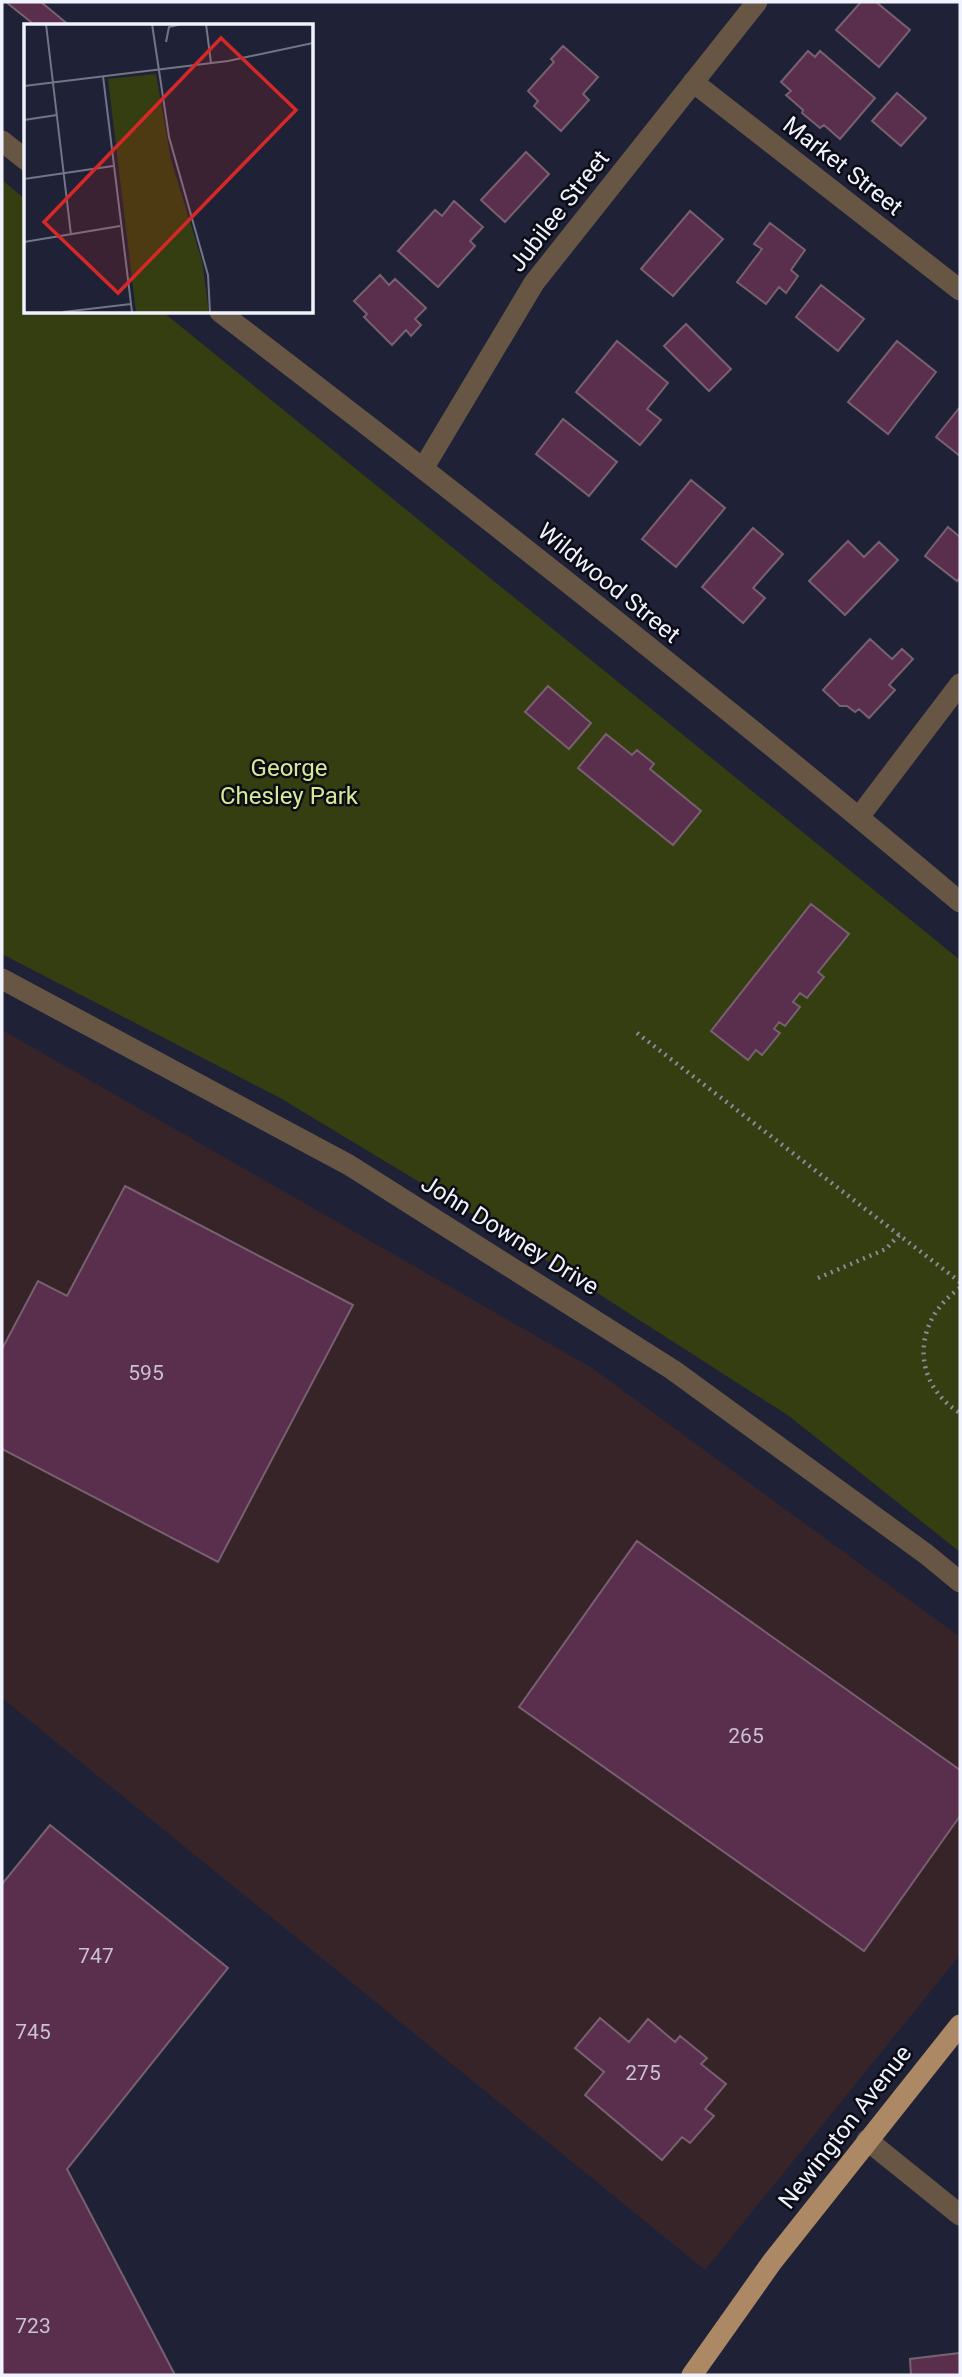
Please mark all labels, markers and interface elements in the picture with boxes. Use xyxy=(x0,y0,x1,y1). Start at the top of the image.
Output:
inset map xyxy=(24,24,313,313)
street label: Market Street xyxy=(778,111,908,221)
street label: Jubilee Street xyxy=(503,145,615,277)
street label: Wildwood Street xyxy=(532,517,686,649)
park label: George Chesley Park xyxy=(220,754,359,810)
street label: John Downey Drive xyxy=(416,1169,604,1301)
house number: 595 xyxy=(128,1361,164,1385)
house number: 265 xyxy=(728,1724,764,1748)
house number: 747 xyxy=(78,1944,114,1968)
house number: 745 xyxy=(15,2020,51,2044)
street label: Newington Avenue xyxy=(773,2040,917,2214)
house number: 275 xyxy=(625,2061,661,2085)
house number: 723 xyxy=(15,2314,51,2338)

